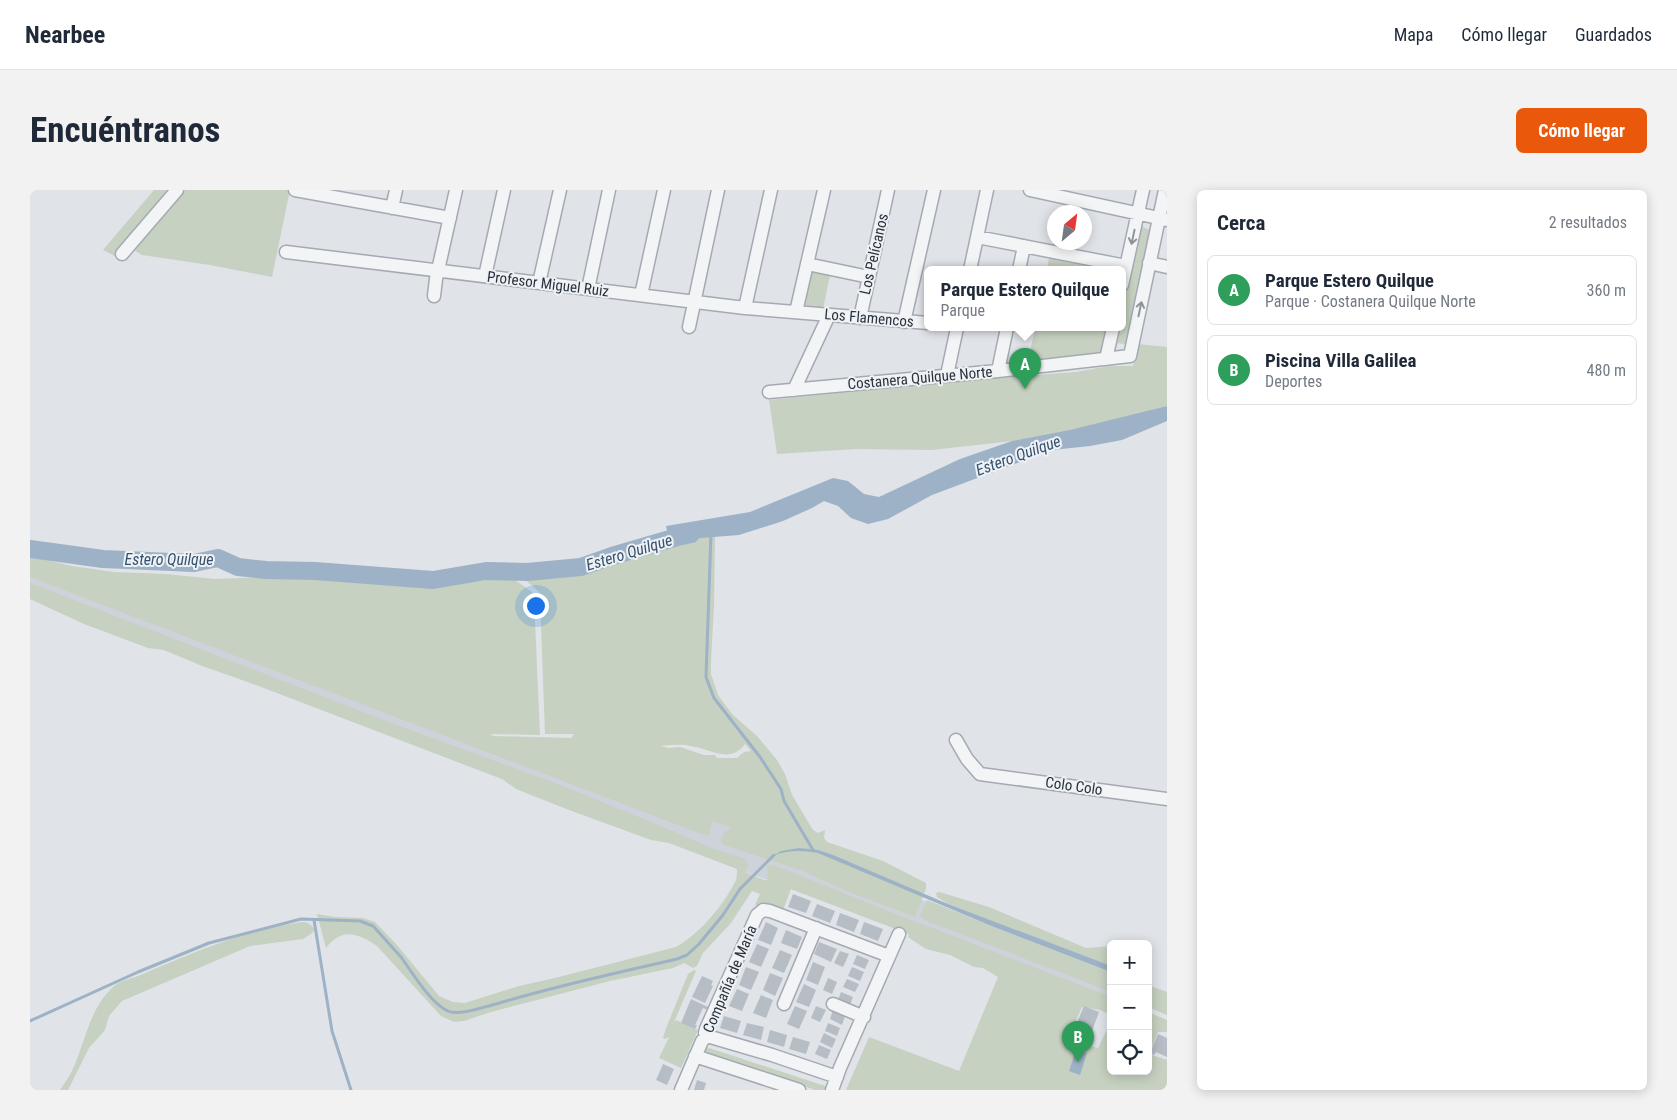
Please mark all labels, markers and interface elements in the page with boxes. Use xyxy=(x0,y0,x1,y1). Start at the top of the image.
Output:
text: Nearbee xyxy=(25,21,105,49)
text: Mapa xyxy=(1394,24,1433,45)
text: Cómo llegar xyxy=(1461,24,1547,45)
text: Guardados xyxy=(1575,24,1652,45)
button: Cómo llegar xyxy=(1516,108,1647,153)
text: Encuéntranos xyxy=(30,110,221,151)
north arrow xyxy=(1047,205,1092,250)
street label: Los Pelícanos xyxy=(856,211,892,296)
text: Cerca xyxy=(1217,211,1265,235)
text: 2 resultados xyxy=(1549,213,1627,232)
one-way arrow xyxy=(1127,229,1137,245)
popup xyxy=(924,266,1126,331)
street label: Profesor Miguel Ruiz xyxy=(486,268,610,300)
text: Parque Estero Quilque xyxy=(1265,269,1434,292)
text: Parque Estero Quilque xyxy=(941,278,1109,301)
text: A xyxy=(1229,281,1239,300)
text: 360 m xyxy=(1587,281,1626,300)
text: Parque · Costanera Quilque Norte xyxy=(1265,292,1476,311)
text: Parque xyxy=(941,301,985,320)
one-way arrow xyxy=(1136,301,1145,317)
street label: Los Flamencos xyxy=(824,305,915,331)
pin: A xyxy=(1009,348,1041,389)
text: Piscina Villa Galilea xyxy=(1265,349,1417,372)
text: B xyxy=(1230,361,1238,380)
text: 480 m xyxy=(1587,361,1626,380)
street label: Costanera Quilque Norte xyxy=(847,363,993,393)
text: Deportes xyxy=(1265,372,1322,391)
water label: Estero Quilque xyxy=(973,431,1063,480)
water label: Estero Quilque xyxy=(584,530,675,575)
water label: Estero Quilque xyxy=(124,550,214,569)
your location xyxy=(523,593,549,619)
street label: Colo Colo xyxy=(1044,773,1104,799)
street label: Compañía de María xyxy=(699,923,761,1035)
map controls xyxy=(1107,940,1152,1075)
button: + xyxy=(1107,940,1152,985)
button: − xyxy=(1107,985,1152,1030)
pin: B xyxy=(1062,1021,1094,1062)
button: locate xyxy=(1107,1030,1152,1075)

